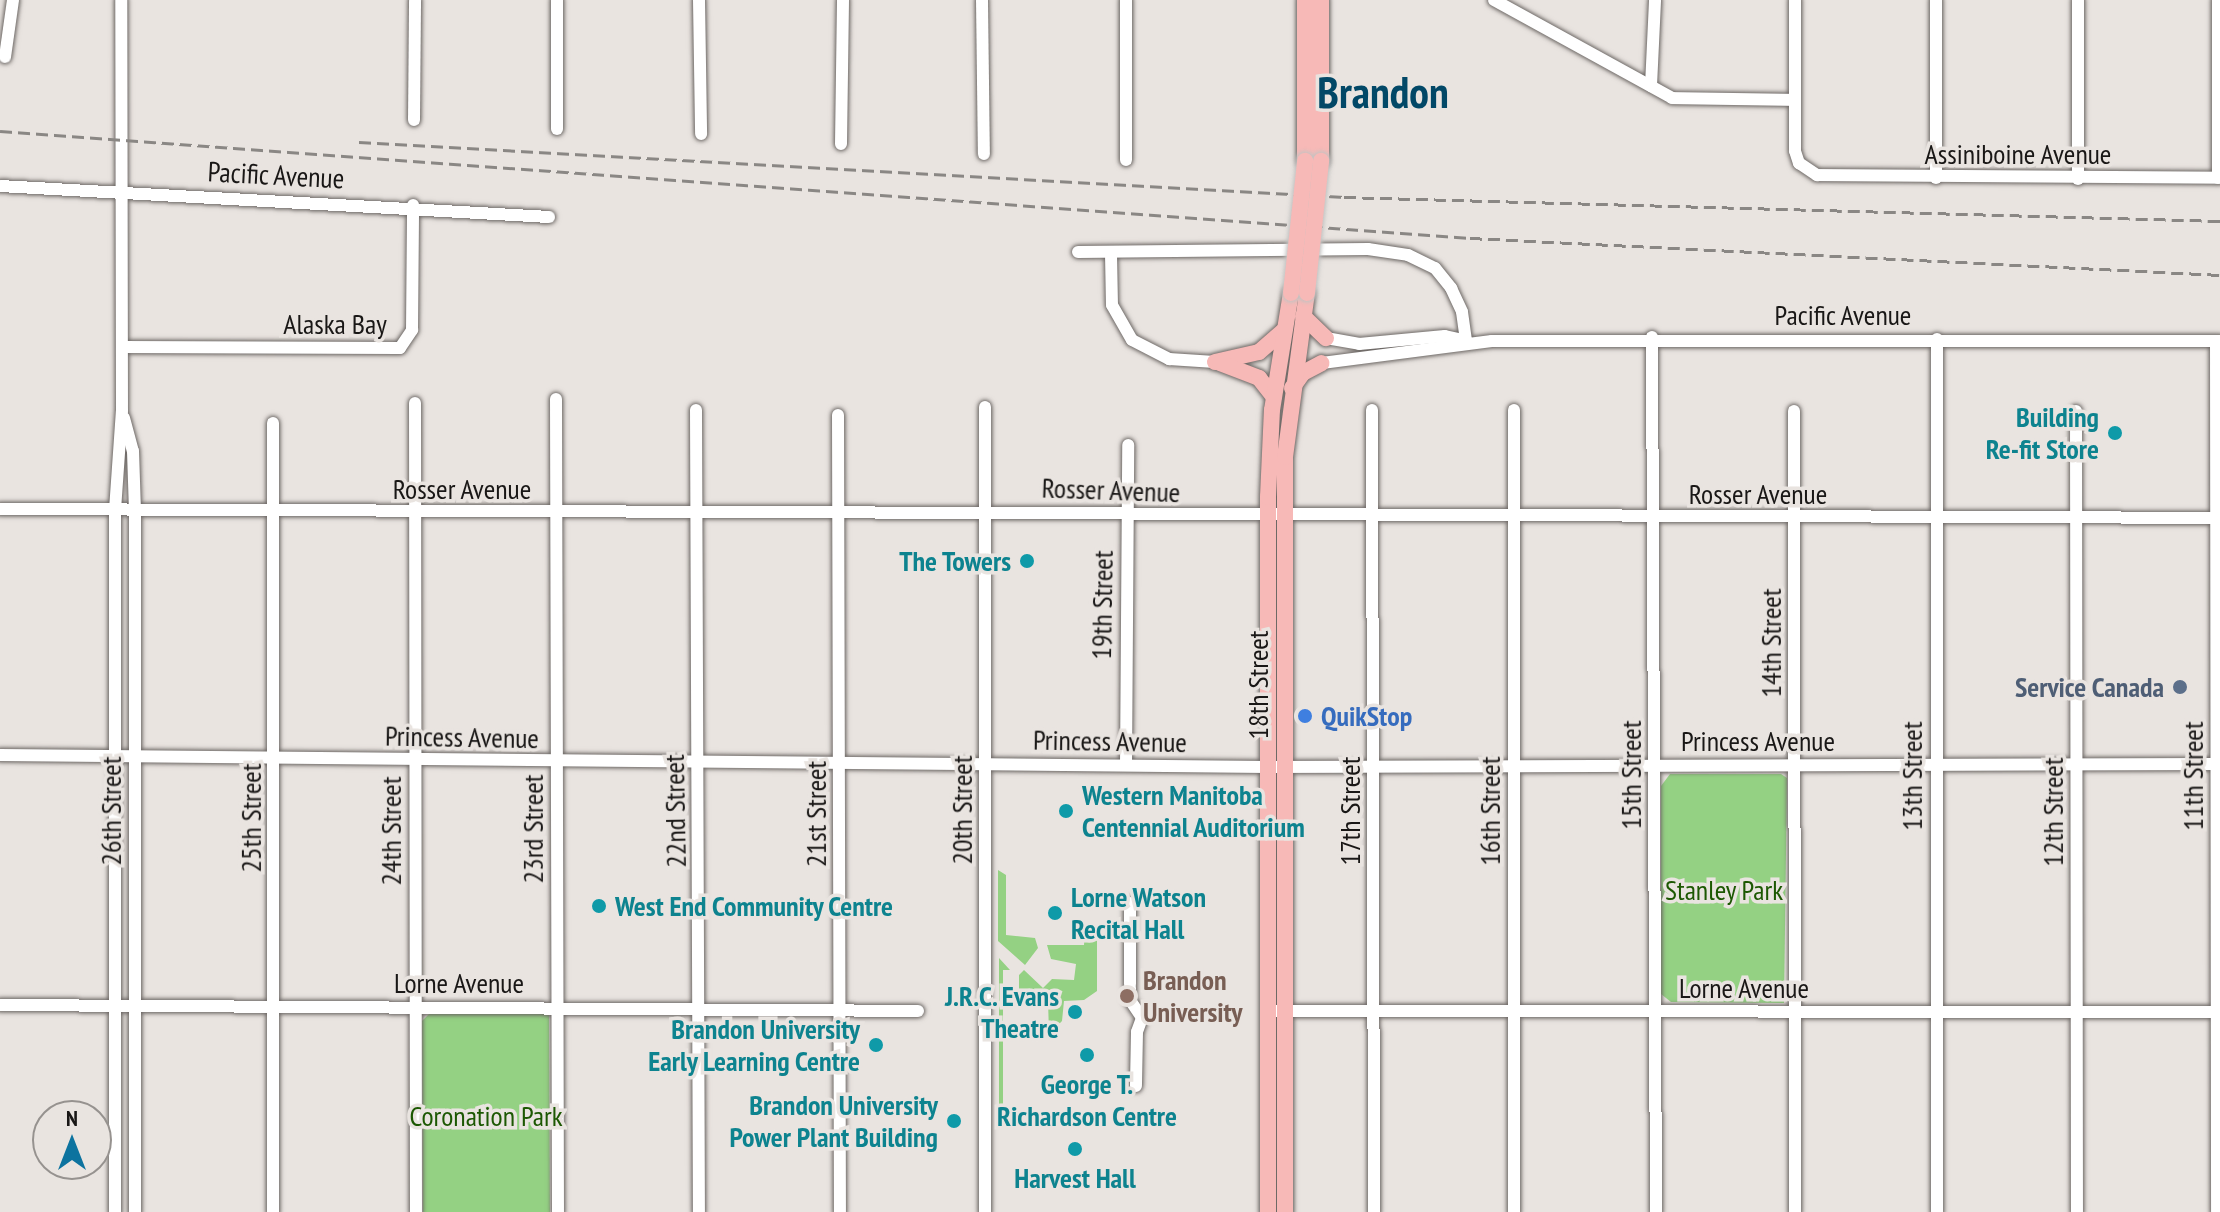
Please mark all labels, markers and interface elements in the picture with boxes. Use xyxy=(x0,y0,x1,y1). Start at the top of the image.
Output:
district label: Brandon xyxy=(1317,66,1449,118)
street label: Assiniboine Avenue xyxy=(1924,137,2112,171)
street label: Pacific Avenue xyxy=(206,155,346,195)
street label: Pacific Avenue xyxy=(1774,298,1912,332)
street label: Alaska Bay xyxy=(283,307,387,341)
place label: Building Re-fit Store xyxy=(1986,400,2099,466)
marker: Building Re-fit Store xyxy=(2106,424,2124,442)
street label: Rosser Avenue xyxy=(1041,471,1181,509)
street label: Rosser Avenue xyxy=(392,472,532,506)
street label: Rosser Avenue xyxy=(1688,477,1828,511)
place label: The Towers xyxy=(898,544,1011,578)
street label: 19th Street xyxy=(1084,550,1120,660)
marker: The Towers xyxy=(1018,552,1036,570)
street label: 14th Street xyxy=(1754,588,1788,698)
street label: 18th Street xyxy=(1241,630,1275,740)
place label: Service Canada xyxy=(2015,670,2164,704)
marker: Service Canada xyxy=(2171,678,2189,696)
place label: QuikStop xyxy=(1321,699,1412,733)
marker: QuikStop xyxy=(1296,707,1314,725)
street label: Princess Avenue xyxy=(384,719,540,755)
street label: 15th Street xyxy=(1614,720,1648,830)
street label: 13th Street xyxy=(1895,721,1929,831)
street label: 11th Street xyxy=(2176,721,2210,831)
street label: Princess Avenue xyxy=(1032,723,1188,759)
street label: Princess Avenue xyxy=(1681,724,1835,758)
street label: 22nd Street xyxy=(657,754,693,868)
street label: 20th Street xyxy=(945,755,979,865)
street label: 26th Street xyxy=(94,756,128,866)
street label: 16th Street xyxy=(1473,756,1507,866)
street label: 17th Street xyxy=(1333,757,1367,865)
street label: 12th Street xyxy=(2036,757,2070,867)
street label: 21st Street xyxy=(799,761,833,867)
street label: 25th Street xyxy=(234,763,268,873)
street label: 23rd Street xyxy=(516,775,550,883)
street label: 24th Street xyxy=(374,776,408,886)
place label: Western Manitoba Centennial Auditorium xyxy=(1082,778,1306,844)
marker: Western Manitoba Centennial Auditorium xyxy=(1057,802,1075,820)
park label: Stanley Park xyxy=(1665,873,1783,907)
place label: Lorne Watson Recital Hall xyxy=(1071,880,1207,946)
place label: West End Community Centre xyxy=(615,889,895,923)
marker: West End Community Centre xyxy=(590,897,608,915)
marker: Lorne Watson Recital Hall xyxy=(1046,904,1064,922)
place label: Brandon University xyxy=(1143,963,1242,1029)
street label: Lorne Avenue xyxy=(394,966,524,1000)
street label: Lorne Avenue xyxy=(1679,971,1809,1005)
place label: J.R.C. Evans Theatre xyxy=(943,979,1059,1045)
marker: Brandon University xyxy=(1118,987,1136,1005)
marker: J.R.C. Evans Theatre xyxy=(1066,1003,1084,1021)
place label: Brandon University Early Learning Centre xyxy=(647,1012,860,1078)
marker: Brandon University Early Learning Centre xyxy=(867,1036,885,1054)
marker: George T. Richardson Centre xyxy=(1078,1046,1096,1064)
place label: George T. Richardson Centre xyxy=(997,1067,1177,1133)
place label: Brandon University Power Plant Building xyxy=(730,1088,938,1154)
park label: Coronation Park xyxy=(409,1099,563,1133)
north arrow xyxy=(32,1100,112,1180)
text: N xyxy=(66,1104,78,1132)
marker: Brandon University Power Plant Building xyxy=(945,1112,963,1130)
marker: Harvest Hall xyxy=(1066,1140,1084,1158)
place label: Harvest Hall xyxy=(1014,1161,1136,1195)

